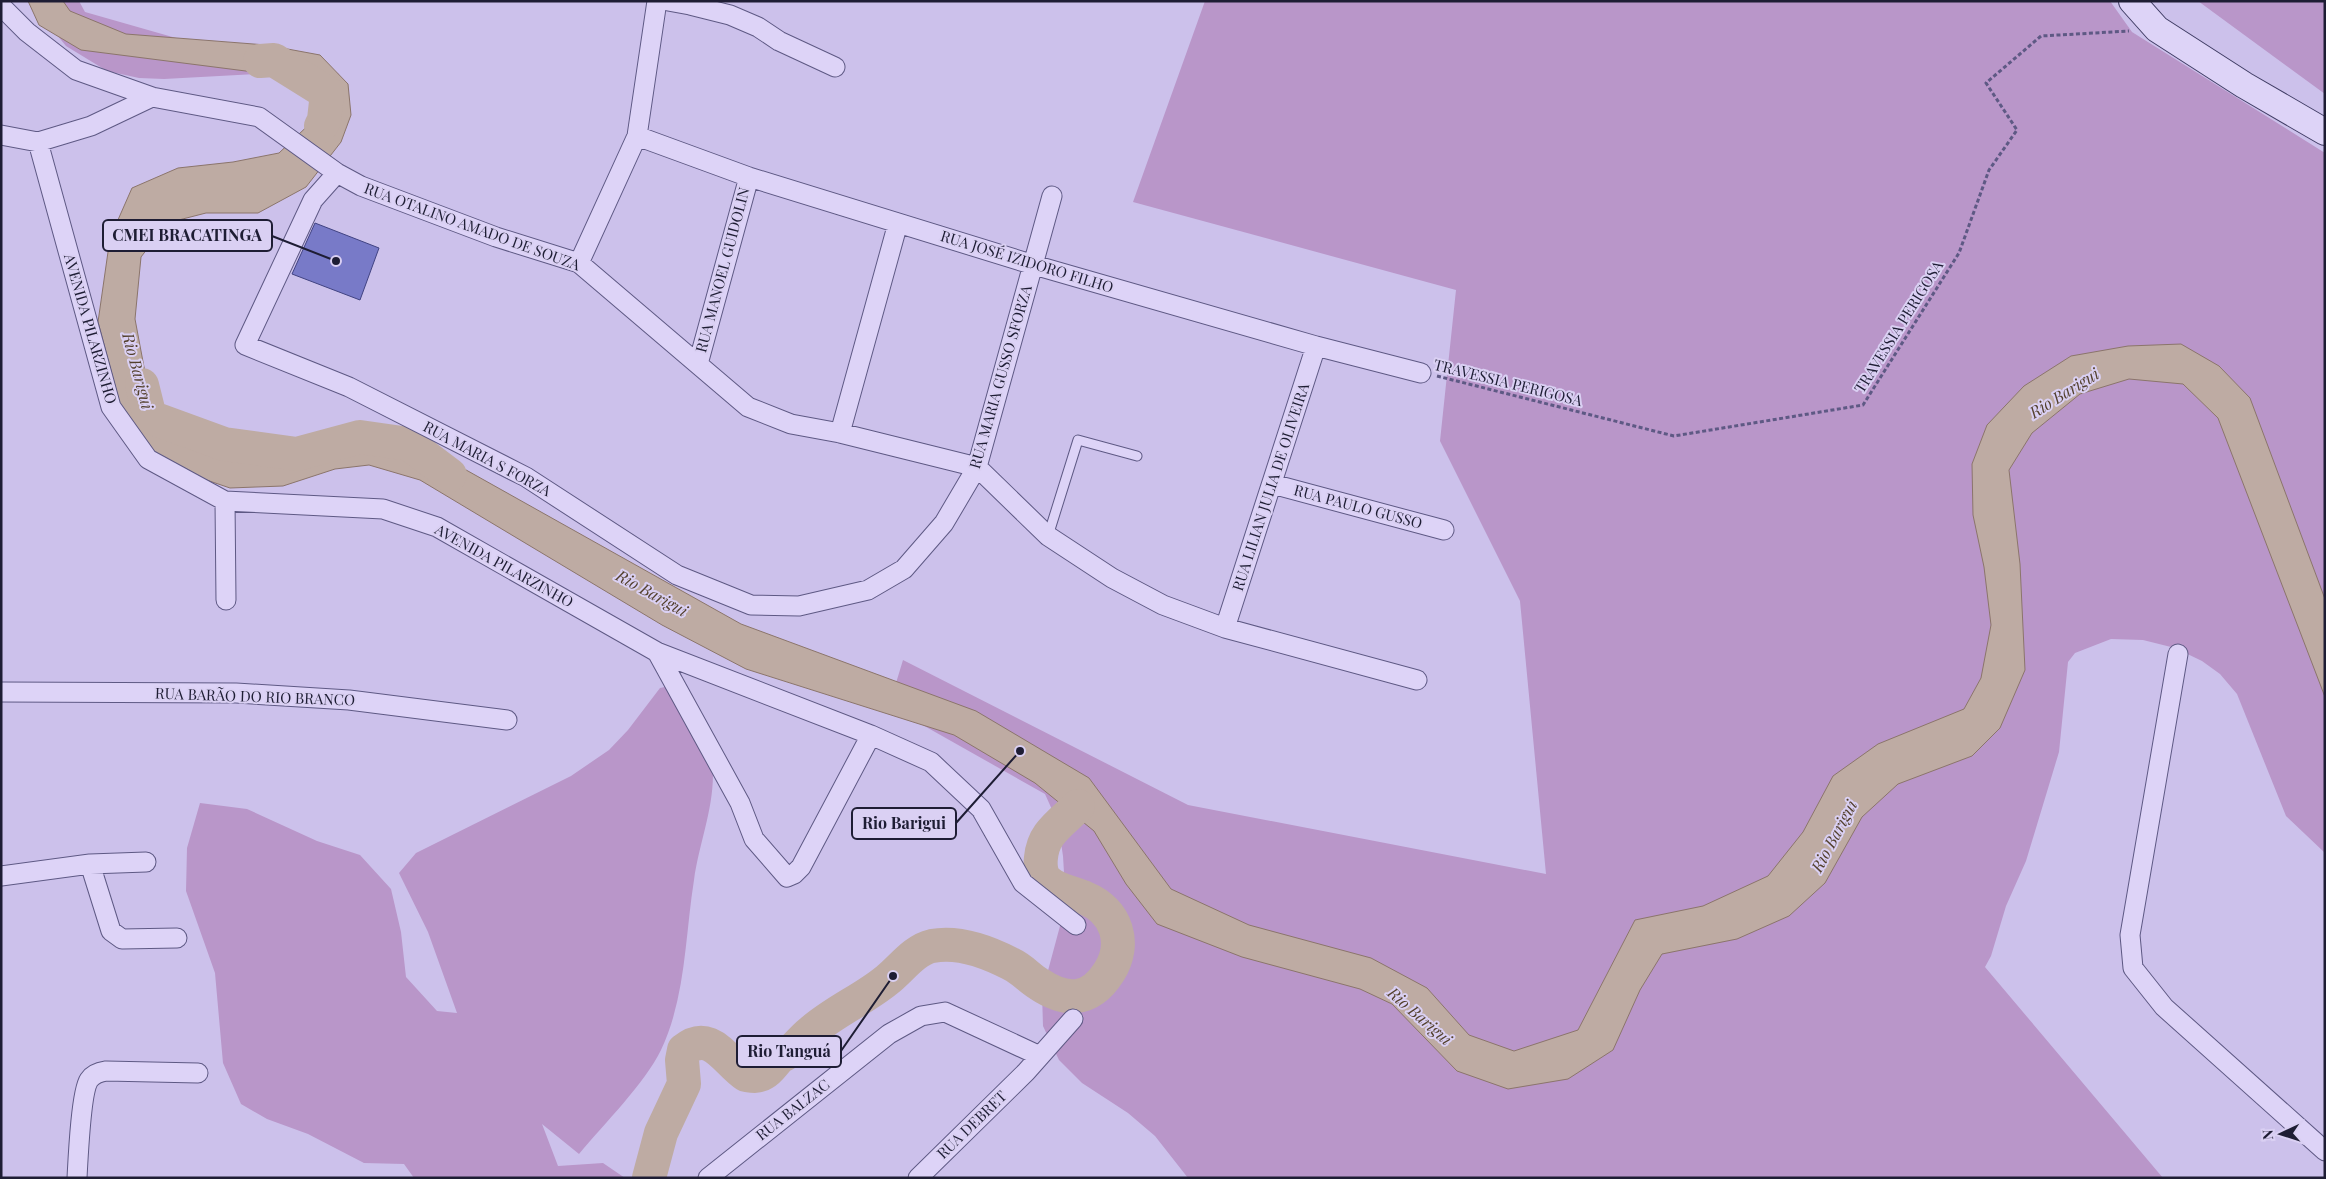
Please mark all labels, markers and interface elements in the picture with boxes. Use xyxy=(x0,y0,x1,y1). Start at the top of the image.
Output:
street label: RUA OTALINO AMADO DE SOUZA xyxy=(362,178,584,275)
street label: RUA MANOEL GUIDOLIN xyxy=(690,185,754,355)
callout: CMEI BRACATINGA xyxy=(103,220,272,251)
text: CMEI BRACATINGA xyxy=(112,224,262,245)
street label: RUA JOSÉ IZIDORO FILHO xyxy=(938,225,1116,297)
street label: AVENIDA PILARZINHO xyxy=(60,250,122,406)
street label: TRAVESSIA PERIGOSA xyxy=(1849,256,1947,396)
street label: RUA MARIA GUSSO SFORZA xyxy=(964,282,1036,471)
water label: Rio Barigui xyxy=(118,329,159,413)
street label: TRAVESSIA PERIGOSA xyxy=(1432,354,1585,410)
water label: Rio Barigui xyxy=(2024,362,2104,423)
street label: RUA LILIAN JULIA DE OLIVEIRA xyxy=(1227,380,1313,593)
street label: RUA MARIA S FORZA xyxy=(420,416,555,501)
street label: RUA PAULO GUSSO xyxy=(1292,479,1425,533)
street label: AVENIDA PILARZINHO xyxy=(431,518,577,611)
water label: Rio Barigui xyxy=(612,564,693,621)
street label: RUA BARÃO DO RIO BRANCO xyxy=(155,683,355,709)
water label: Rio Barigui xyxy=(1805,795,1862,876)
callout: Rio Barigui xyxy=(852,808,956,839)
text: Rio Barigui xyxy=(862,812,946,833)
water label: Rio Barigui xyxy=(1383,981,1458,1050)
callout: Rio Tanguá xyxy=(737,1036,841,1067)
text: Rio Tanguá xyxy=(747,1040,832,1061)
street label: RUA BALZAC xyxy=(751,1074,833,1144)
street label: RUA DEBRET xyxy=(932,1086,1011,1163)
north arrow xyxy=(2256,1109,2306,1159)
text: N xyxy=(2258,1129,2277,1141)

